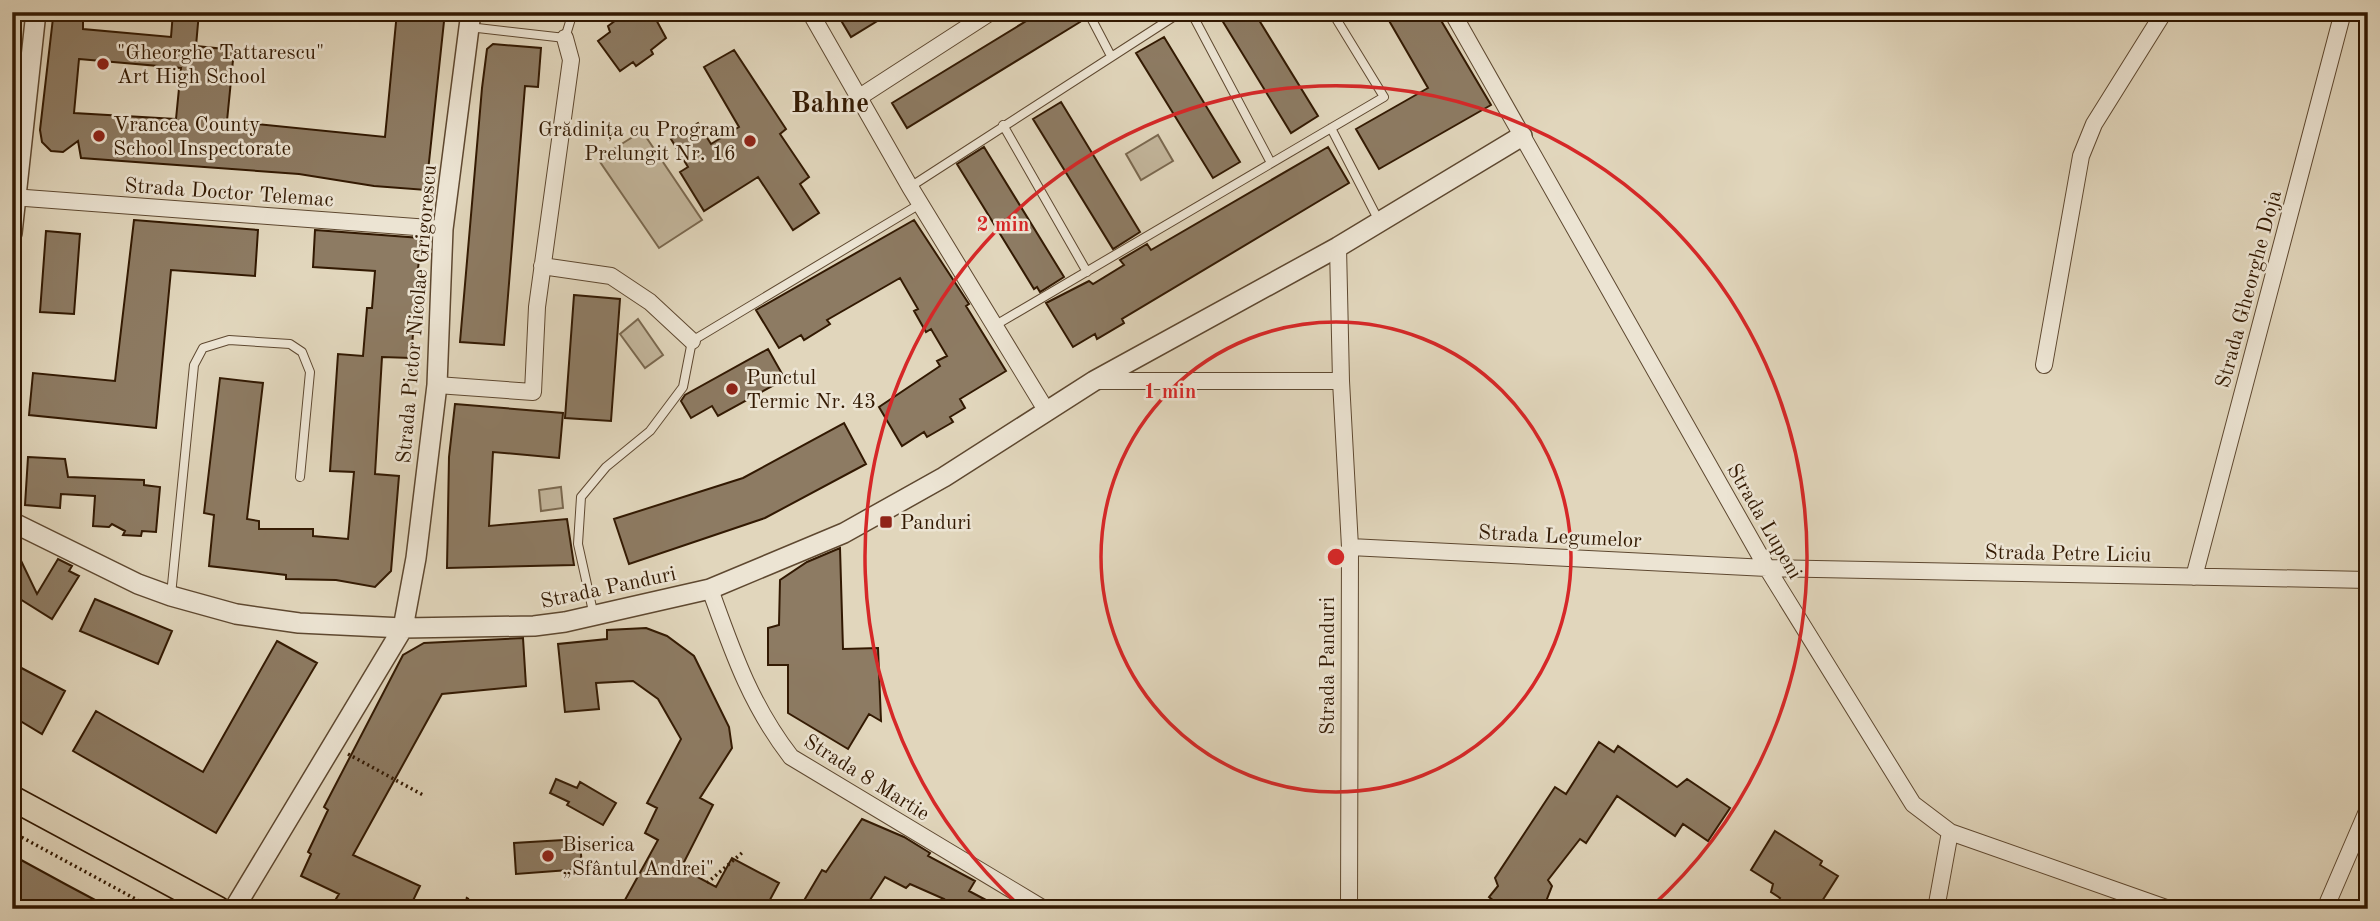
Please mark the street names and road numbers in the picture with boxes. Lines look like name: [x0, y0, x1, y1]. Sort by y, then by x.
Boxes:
street label: Strada Pictor Nicolae Grigorescu: [394, 164, 441, 464]
street label: Strada Doctor Telemac: [124, 176, 334, 211]
street label: Strada Gheorghe Doja: [2213, 188, 2286, 391]
street label: Strada Lupeni: [1722, 460, 1805, 583]
street label: Strada Legumelor: [1478, 523, 1643, 552]
street label: Strada Petre Liciu: [1984, 543, 2151, 566]
street label: Strada Panduri: [539, 564, 678, 613]
street label: Strada Panduri: [1318, 597, 1339, 735]
street label: Strada 8 Martie: [800, 731, 933, 825]

